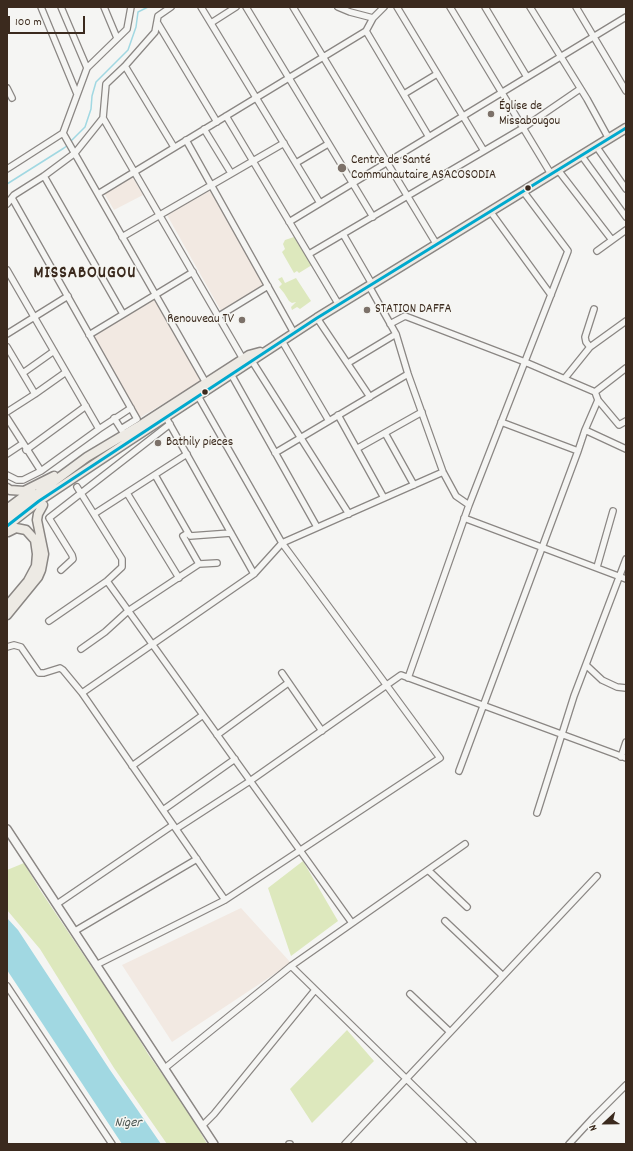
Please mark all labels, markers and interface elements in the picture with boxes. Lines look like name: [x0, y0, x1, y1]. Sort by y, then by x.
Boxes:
scale bar: [10, 8, 87, 34]
text: 100 m: [15, 14, 42, 31]
place label: Église de Missabougou: [499, 99, 560, 130]
marker: Église de Missabougou: [486, 109, 496, 119]
place label: Centre de Santé Communautaire ASACOSODIA: [351, 153, 496, 184]
marker: Centre de Santé Communautaire ASACOSODIA: [336, 162, 348, 174]
unlabelled marker: [523, 183, 533, 193]
district label: MISSABOUGOU: [33, 265, 137, 285]
place label: STATION DAFFA: [375, 302, 452, 318]
marker: STATION DAFFA: [362, 305, 372, 315]
place label: Renouveau TV: [167, 312, 234, 328]
marker: Renouveau TV: [237, 315, 247, 325]
unlabelled marker: [200, 387, 210, 397]
place label: Bathily pieces: [166, 435, 233, 451]
marker: Bathily pieces: [153, 438, 163, 448]
north arrow: [585, 1103, 625, 1143]
water label: Niger: [115, 1116, 141, 1132]
text: N: [585, 1122, 602, 1133]

